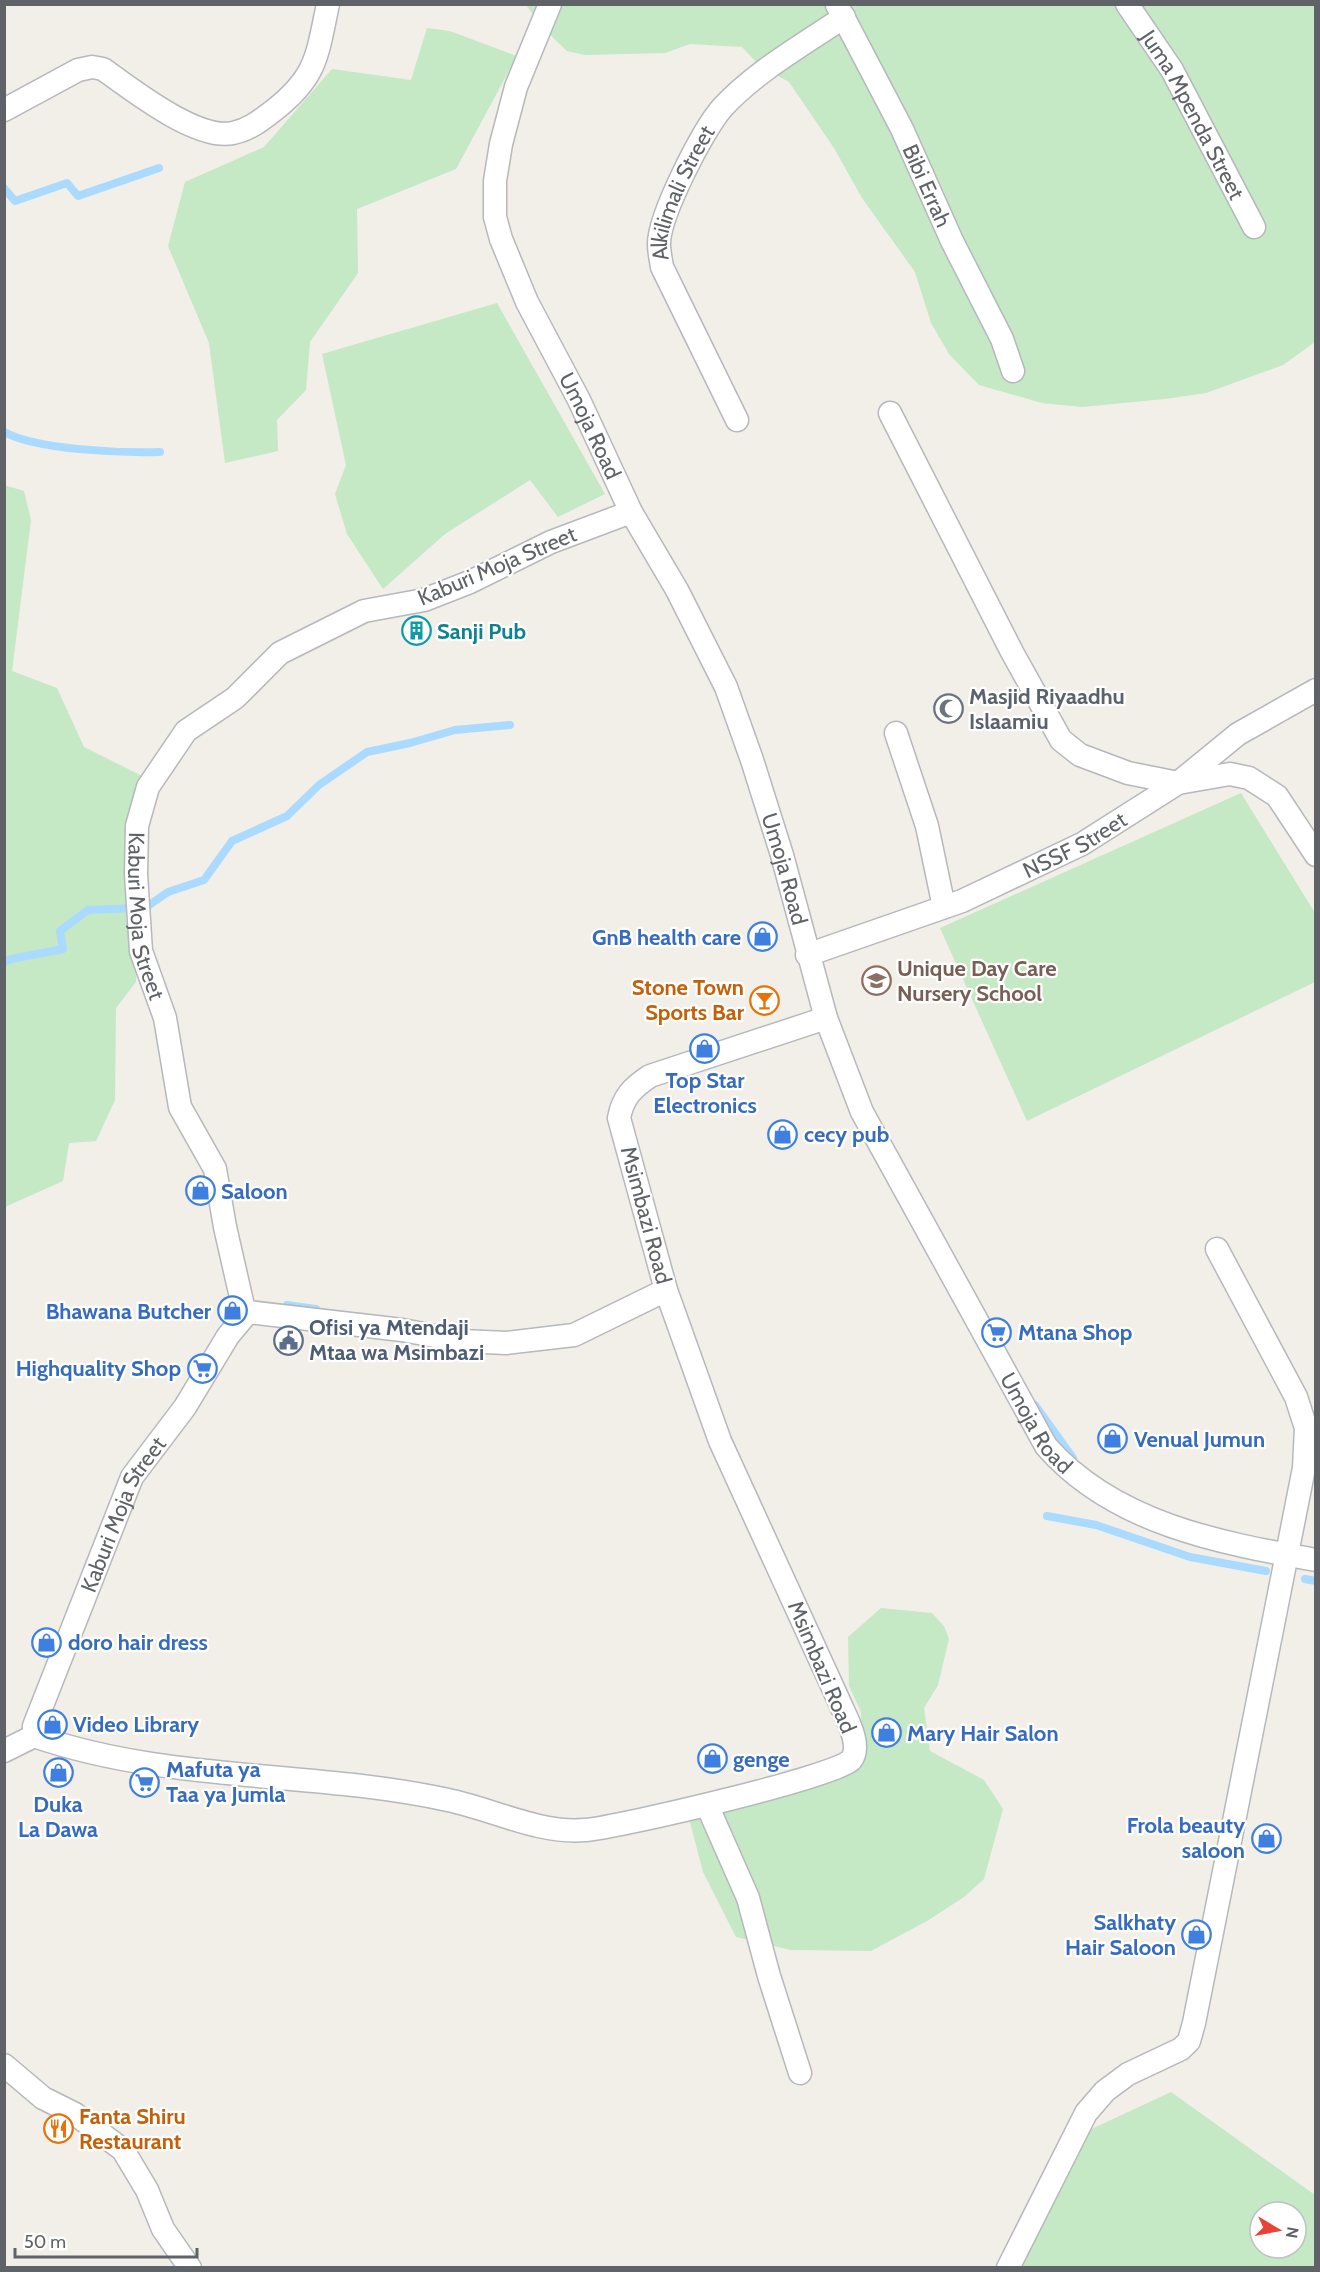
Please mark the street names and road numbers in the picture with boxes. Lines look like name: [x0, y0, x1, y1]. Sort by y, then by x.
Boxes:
street label: Juma Mpenda Street: [1135, 24, 1251, 204]
street label: Alkilimali Street: [645, 120, 720, 263]
street label: Bibi Errah: [897, 140, 957, 231]
street label: Umoja Road: [553, 368, 627, 483]
street label: Kaburi Moja Street: [414, 520, 581, 612]
street label: NSSF Street: [1018, 805, 1132, 884]
street label: Umoja Road: [756, 810, 814, 928]
street label: Kaburi Moja Street: [122, 832, 171, 1004]
street label: Msimbazi Road: [615, 1143, 677, 1287]
street label: Umoja Road: [995, 1368, 1078, 1479]
street label: Kaburi Moja Street: [75, 1431, 172, 1596]
street label: Msimbazi Road: [782, 1597, 862, 1737]

